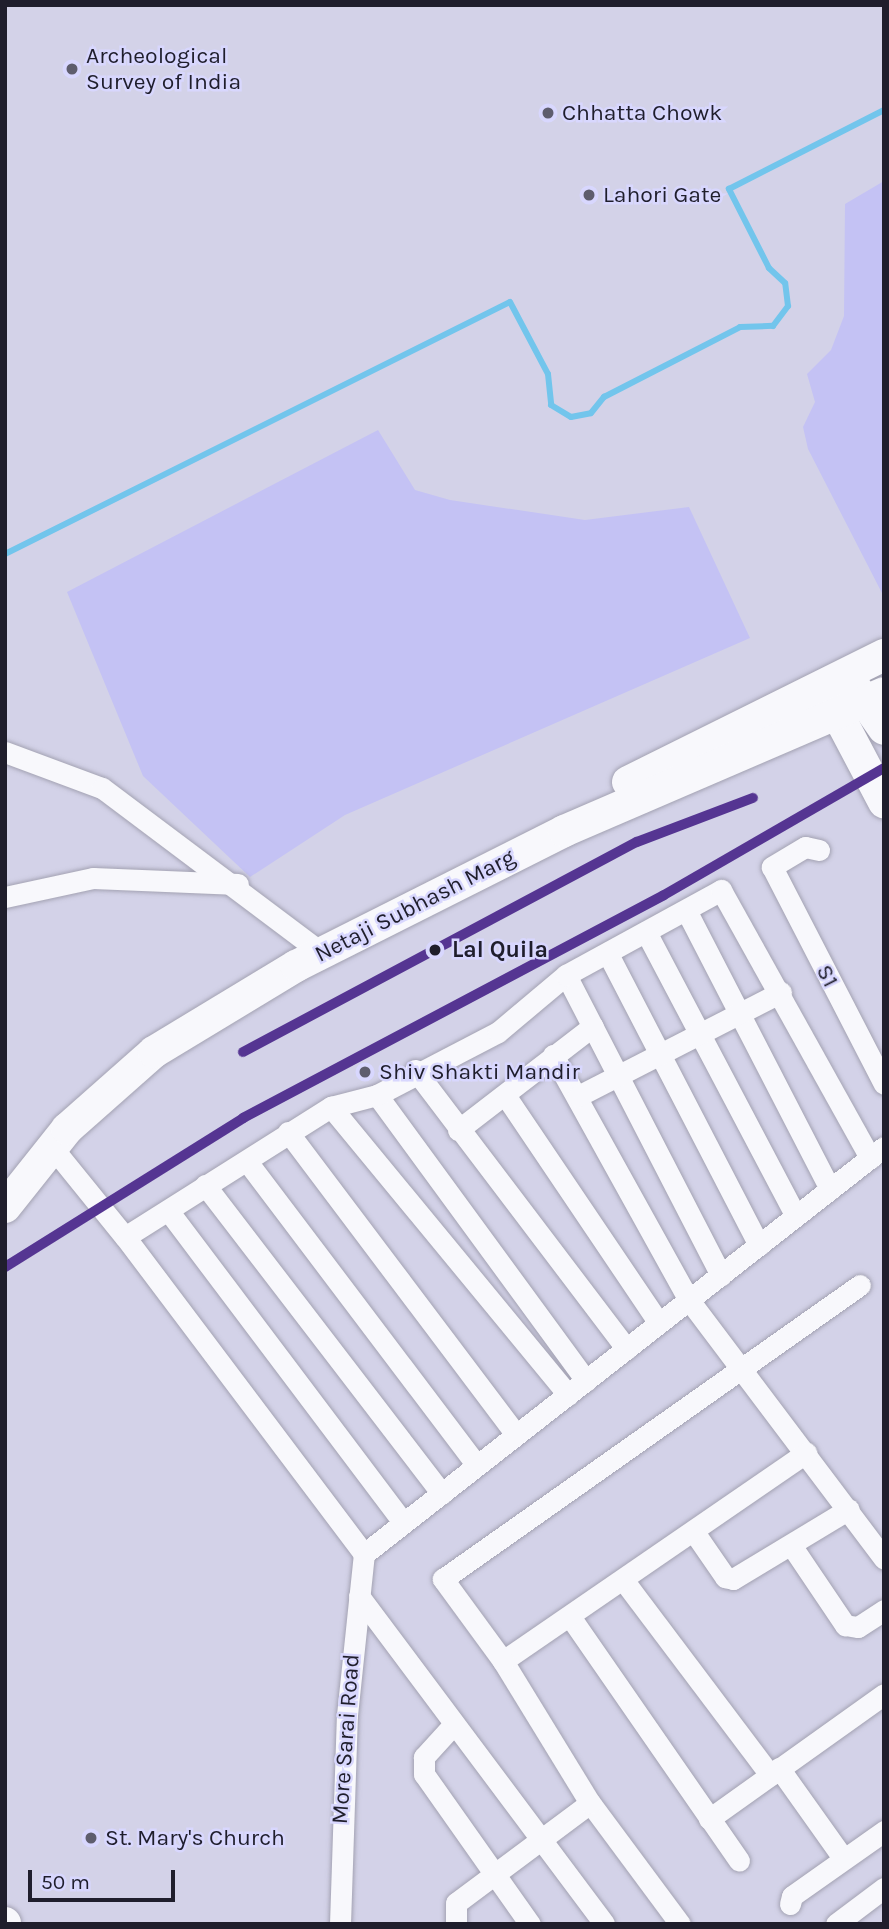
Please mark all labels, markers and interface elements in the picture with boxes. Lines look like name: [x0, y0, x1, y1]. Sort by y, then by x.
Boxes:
place label: Archeological Survey of India: [86, 42, 241, 96]
marker: Archeological Survey of India: [64, 61, 80, 77]
place label: Chhatta Chowk: [562, 99, 722, 127]
marker: Chhatta Chowk: [540, 105, 556, 121]
place label: Lahori Gate: [603, 181, 721, 209]
marker: Lahori Gate: [581, 187, 597, 203]
street label: Netaji Subhash Marg: [310, 844, 520, 968]
place label: Lal Quila: [452, 936, 548, 964]
marker: Lal Quila: [424, 939, 446, 961]
street label: S1: [810, 960, 844, 992]
place label: Shiv Shakti Mandir: [379, 1058, 580, 1086]
marker: Shiv Shakti Mandir: [357, 1064, 373, 1080]
street label: More Sarai Road: [326, 1653, 366, 1825]
place label: St. Mary's Church: [105, 1824, 285, 1852]
marker: St. Mary's Church: [83, 1830, 99, 1846]
scale bar: [32, 1856, 178, 1900]
text: 50 m: [41, 1870, 90, 1894]

